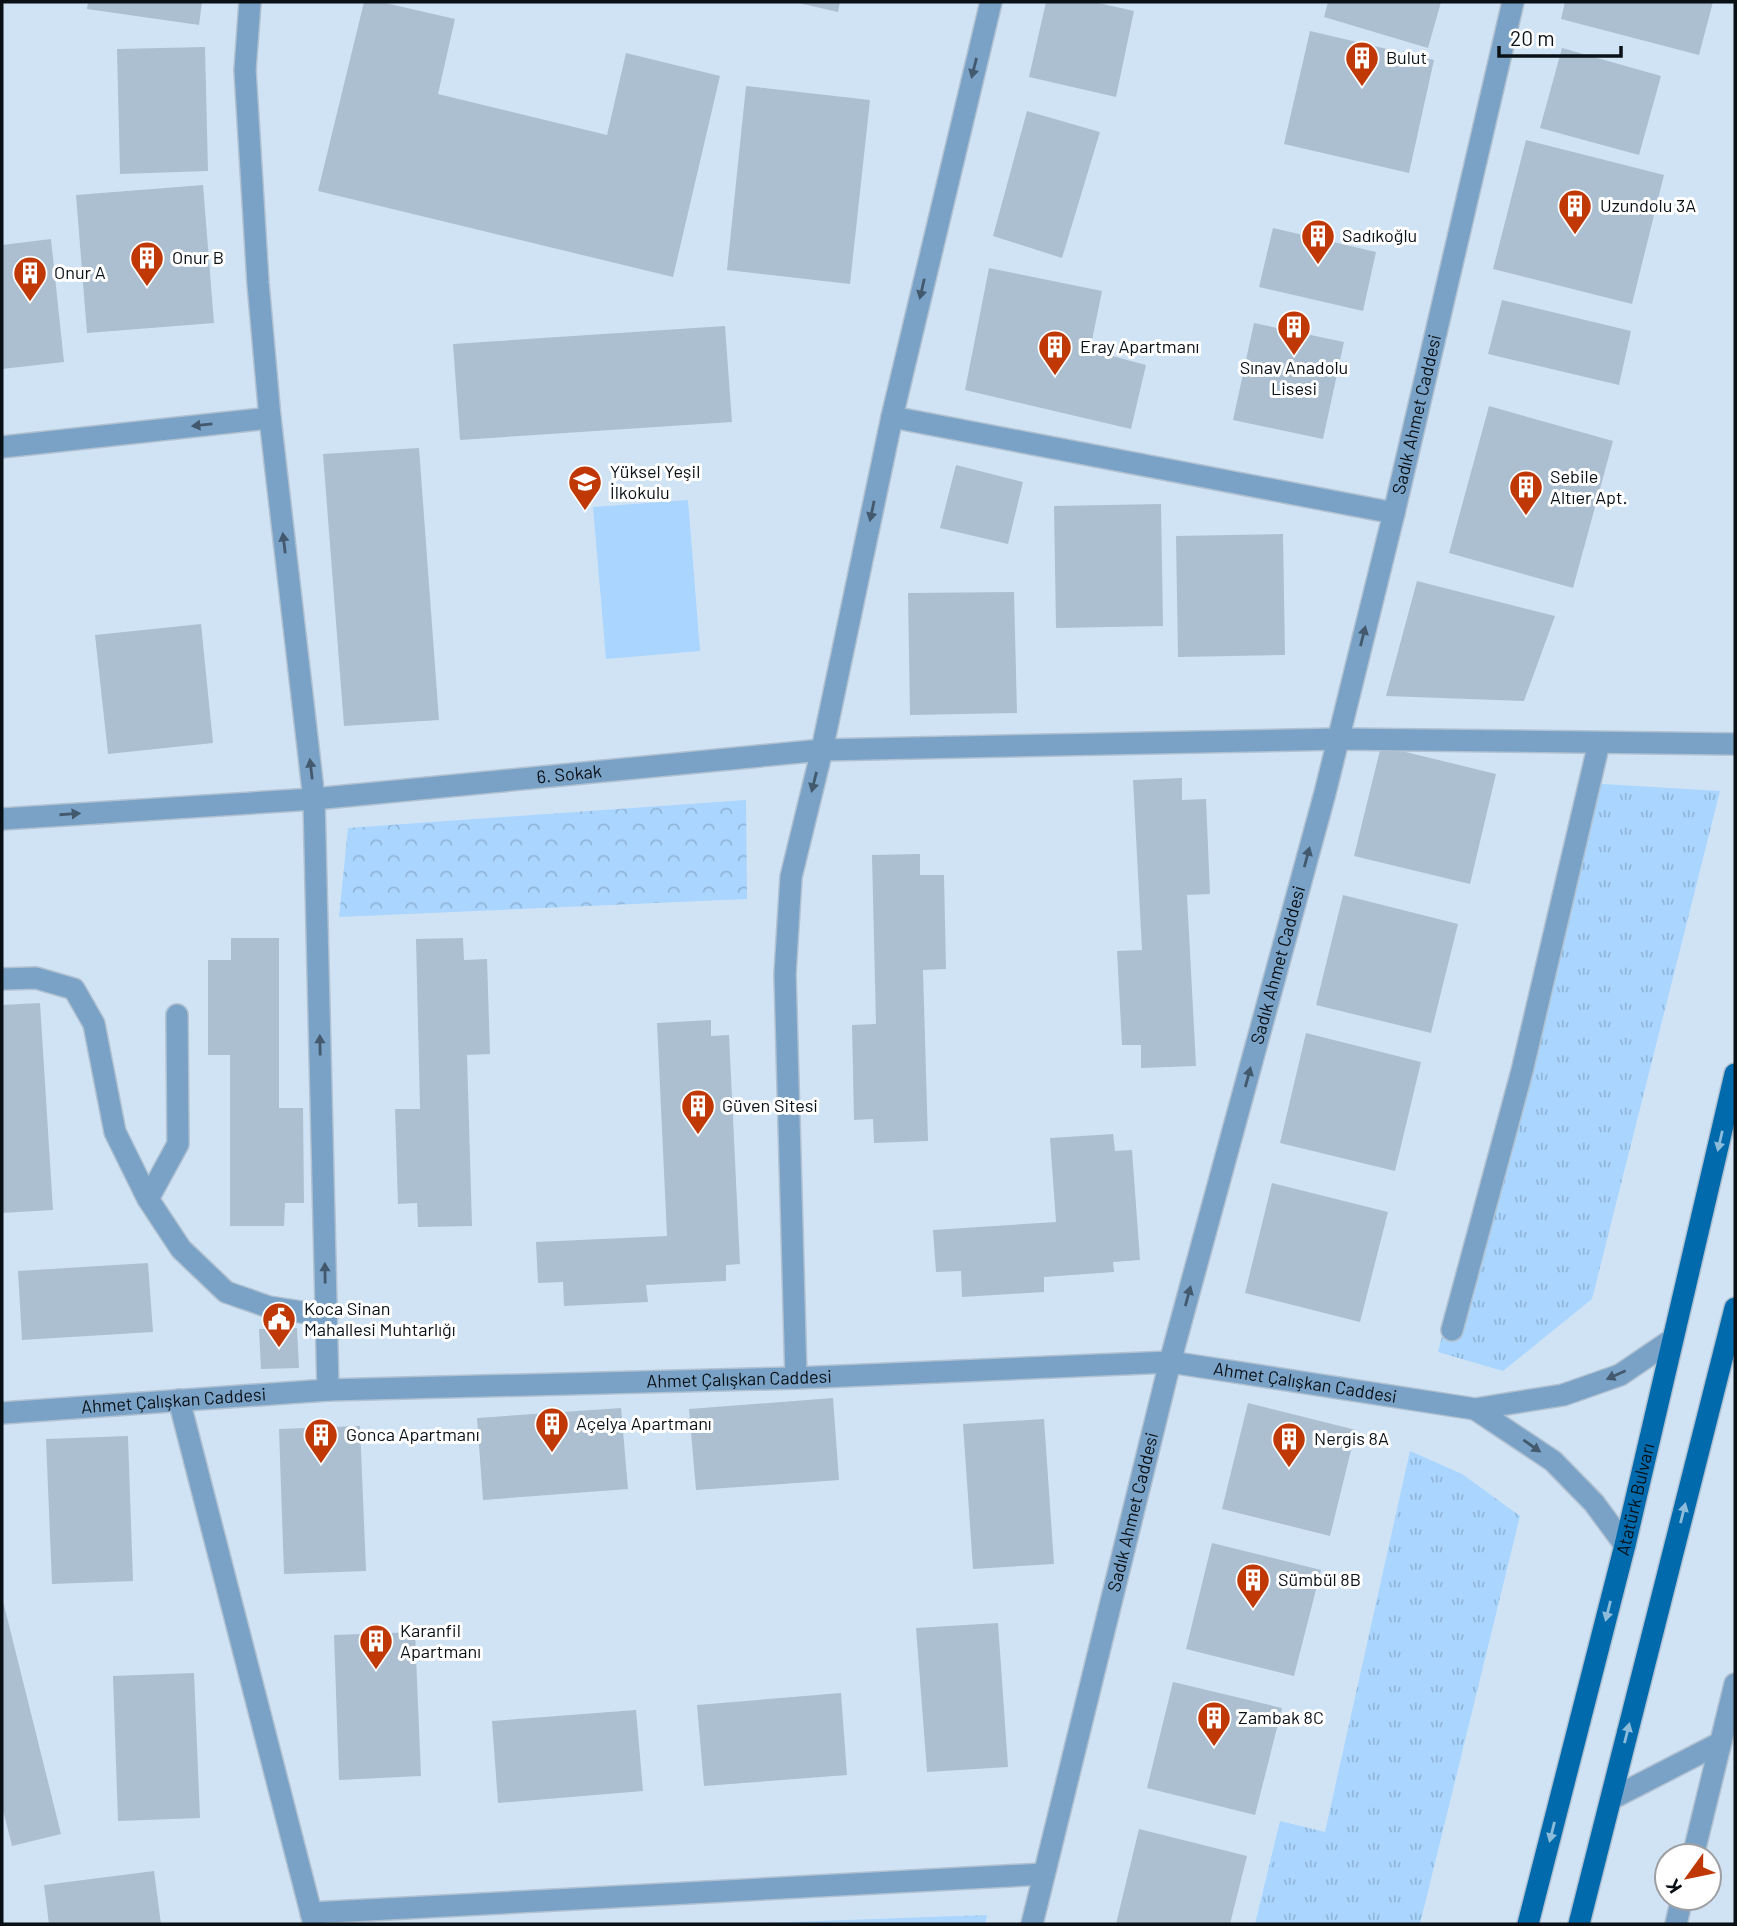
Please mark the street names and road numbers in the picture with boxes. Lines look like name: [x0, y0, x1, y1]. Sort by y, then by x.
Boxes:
street label: Sadık Ahmet Caddesi: [1387, 332, 1445, 496]
street label: 6. Sokak: [536, 759, 603, 787]
street label: Sadık Ahmet Caddesi: [1245, 883, 1309, 1047]
street label: Ahmet Çalışkan Caddesi: [1212, 1357, 1399, 1407]
street label: Ahmet Çalışkan Caddesi: [646, 1364, 832, 1392]
street label: Ahmet Çalışkan Caddesi: [80, 1382, 267, 1417]
street label: Sadık Ahmet Caddesi: [1102, 1430, 1162, 1594]
street label: Atatürk Bulvarı: [1611, 1441, 1658, 1558]

